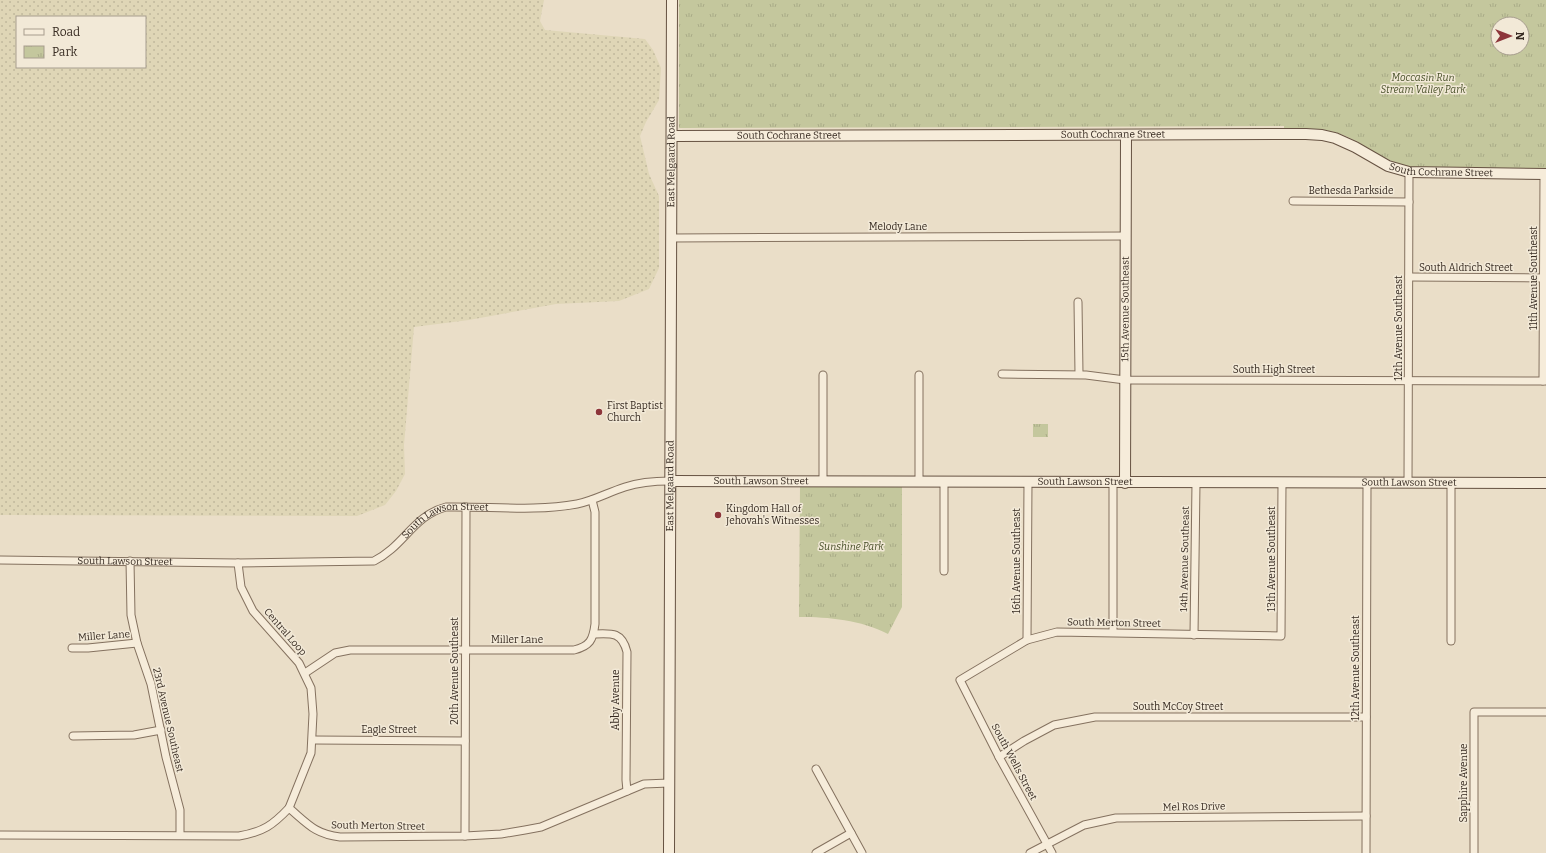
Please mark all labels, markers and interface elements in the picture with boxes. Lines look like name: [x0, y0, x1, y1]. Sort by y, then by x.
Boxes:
legend: [16, 16, 146, 68]
north arrow: [1490, 16, 1530, 56]
text: Road: [52, 25, 80, 39]
text: N: [1513, 32, 1526, 41]
text: Park: [52, 45, 78, 59]
park label: Moccasin Run Stream Valley Park: [1380, 72, 1466, 96]
street label: East Melgaard Road: [665, 116, 678, 208]
street label: South Cochrane Street: [1061, 128, 1166, 141]
street label: South Cochrane Street: [737, 129, 842, 142]
street label: South Cochrane Street: [1388, 161, 1493, 179]
street label: Bethesda Parkside: [1308, 185, 1394, 197]
street label: Melody Lane: [869, 221, 927, 233]
street label: 11th Avenue Southeast: [1528, 226, 1540, 330]
street label: 15th Avenue Southeast: [1119, 256, 1132, 362]
street label: South Aldrich Street: [1419, 262, 1513, 274]
street label: 12th Avenue Southeast: [1393, 275, 1405, 381]
street label: South High Street: [1233, 364, 1316, 376]
place label: First Baptist Church: [607, 400, 663, 424]
marker: First Baptist Church: [594, 407, 604, 417]
street label: East Melgaard Road: [664, 440, 676, 532]
street label: South Lawson Street: [713, 475, 809, 487]
street label: South Lawson Street: [1037, 476, 1133, 488]
street label: South Lawson Street: [1361, 477, 1457, 489]
street label: South Lawson Street: [399, 501, 489, 541]
place label: Kingdom Hall of Jehovah's Witnesses: [725, 503, 819, 527]
street label: 14th Avenue Southeast: [1178, 506, 1192, 612]
street label: 13th Avenue Southeast: [1266, 506, 1278, 612]
street label: 16th Avenue Southeast: [1011, 508, 1023, 614]
marker: Kingdom Hall of Jehovah's Witnesses: [713, 510, 723, 520]
park label: Sunshine Park: [818, 541, 884, 553]
street label: South Lawson Street: [77, 555, 173, 568]
street label: Central Loop: [261, 606, 309, 658]
street label: 12th Avenue Southeast: [1350, 615, 1362, 721]
street label: South Merton Street: [1067, 616, 1161, 630]
street label: 20th Avenue Southeast: [449, 617, 461, 725]
street label: Miller Lane: [78, 628, 130, 644]
street label: Miller Lane: [491, 634, 543, 646]
street label: 23rd Avenue Southeast: [150, 666, 186, 774]
street label: Abby Avenue: [610, 670, 622, 730]
street label: South McCoy Street: [1133, 701, 1224, 713]
street label: South Wells Street: [989, 722, 1039, 803]
street label: Eagle Street: [361, 724, 417, 736]
street label: Sapphire Avenue: [1458, 743, 1470, 823]
street label: Mel Ros Drive: [1163, 800, 1225, 814]
street label: South Merton Street: [331, 819, 425, 833]

